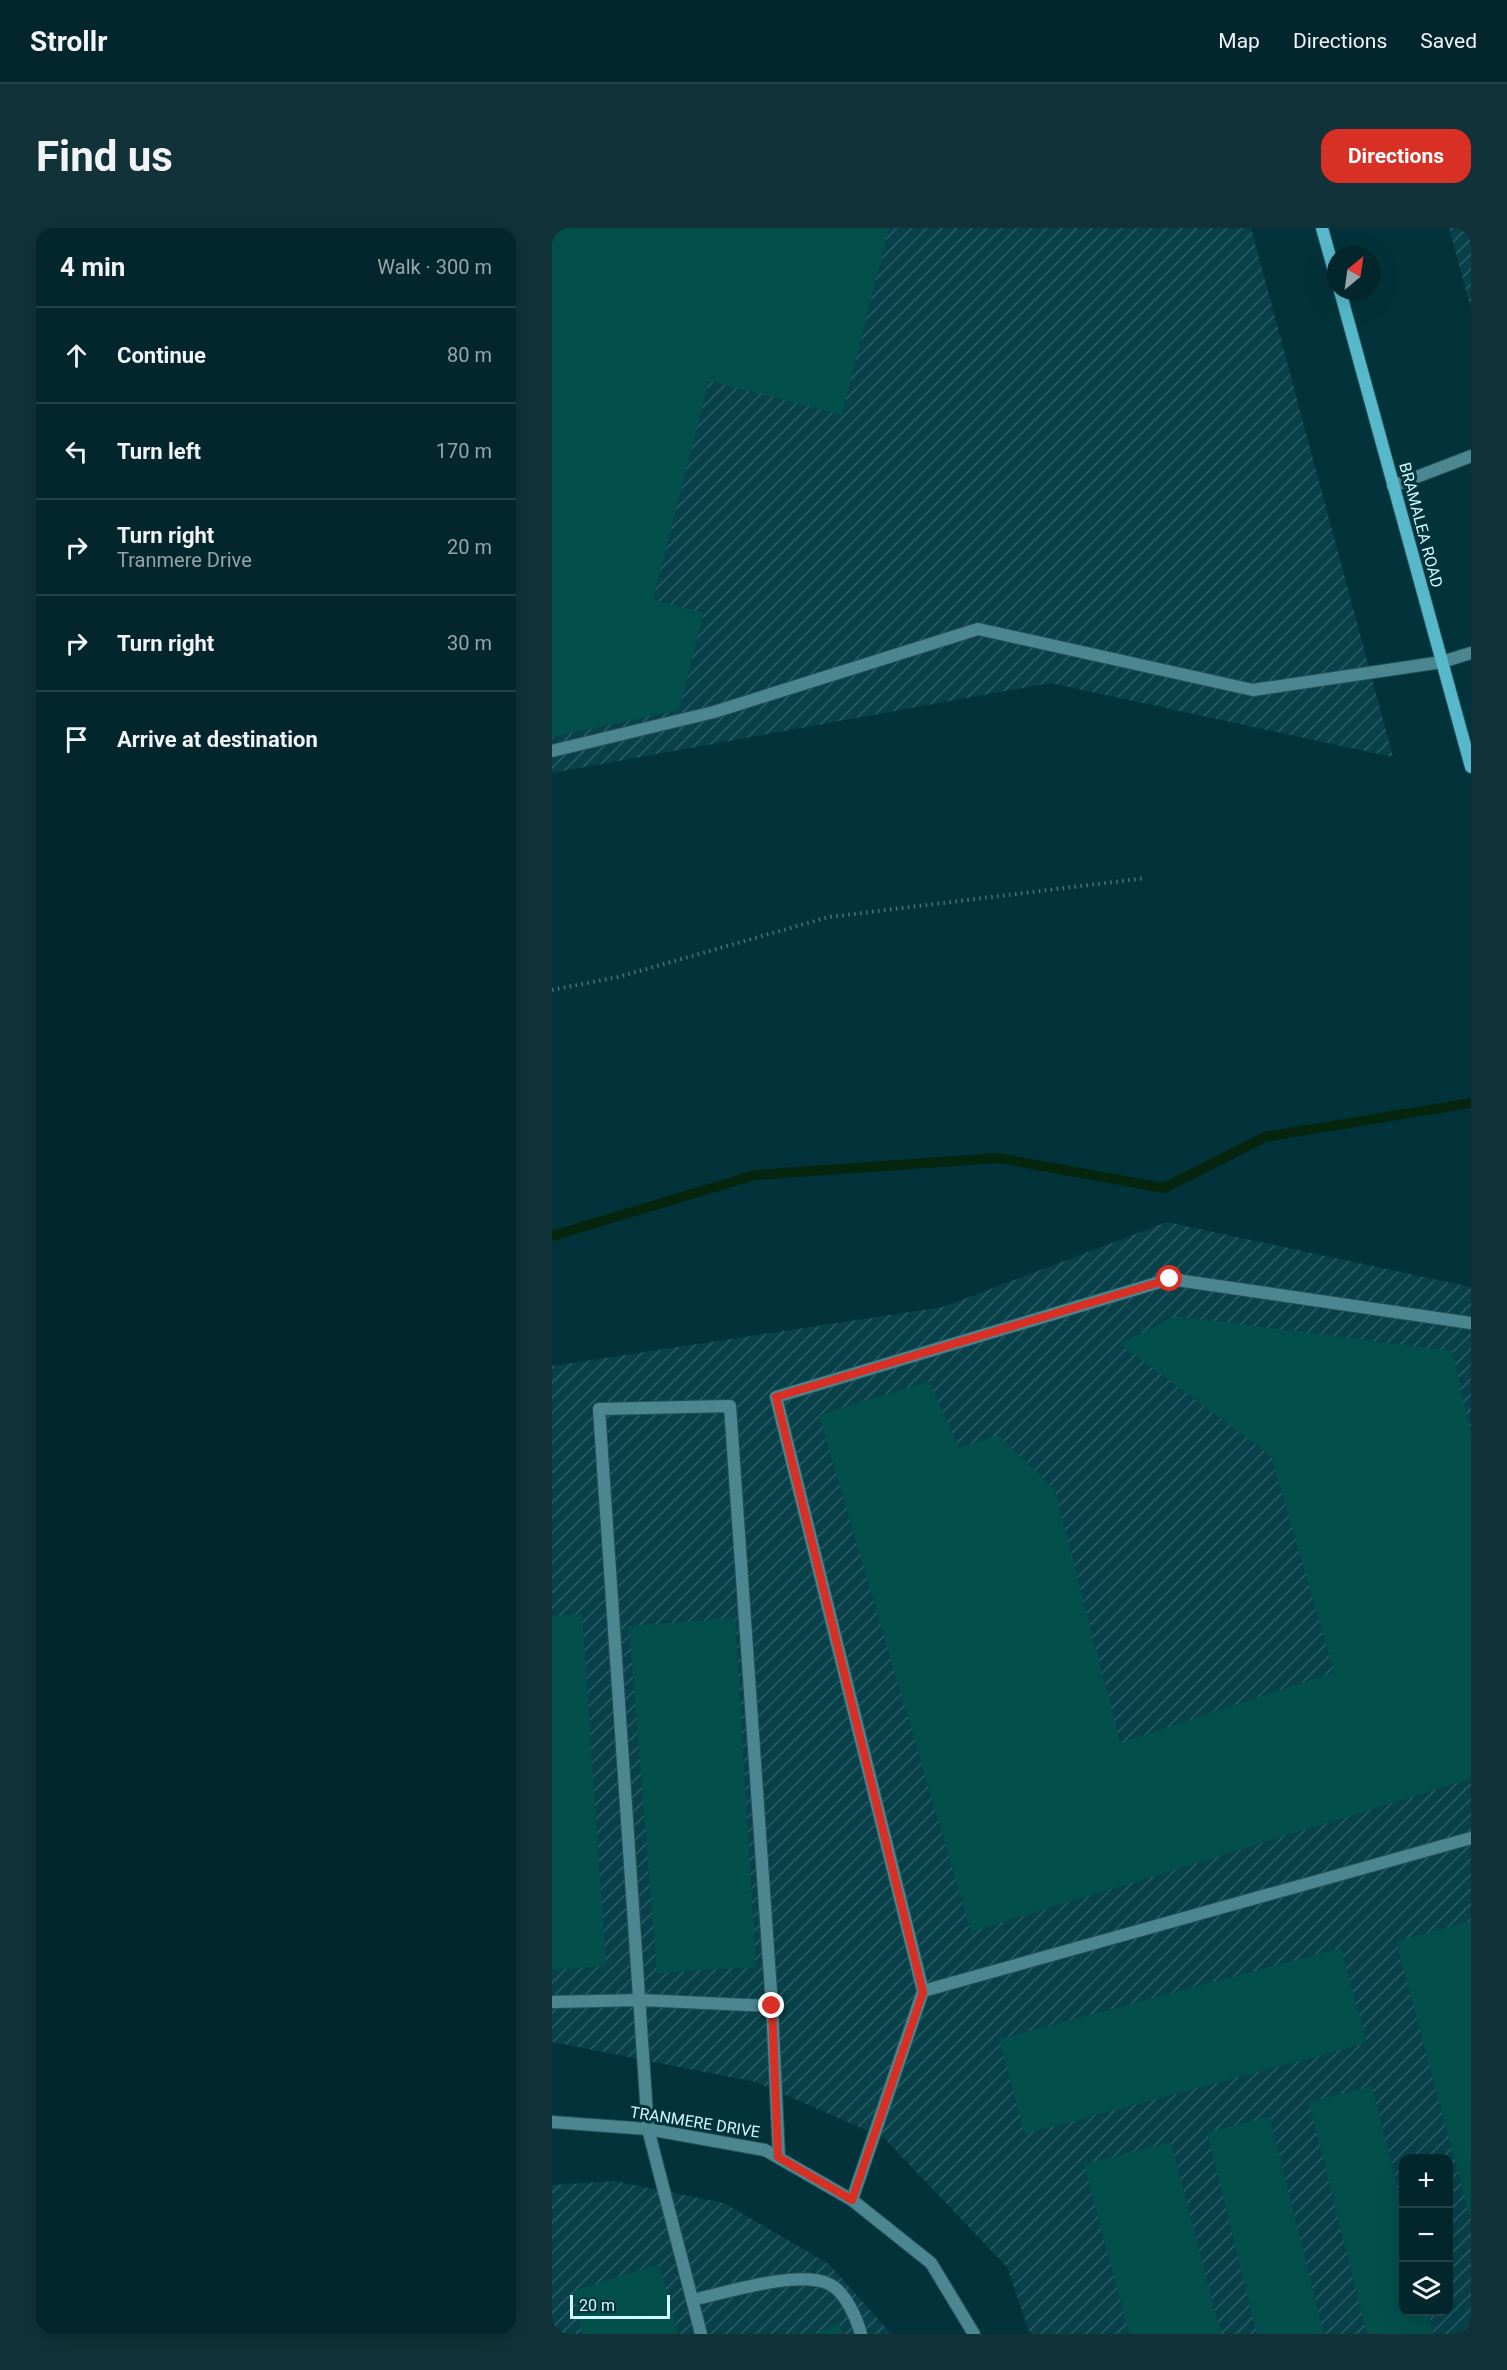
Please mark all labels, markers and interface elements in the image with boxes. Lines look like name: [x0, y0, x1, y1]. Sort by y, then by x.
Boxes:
text: Strollr: [30, 25, 107, 58]
text: Map: [1218, 29, 1260, 53]
text: Directions: [1293, 29, 1387, 53]
text: Saved: [1420, 29, 1477, 53]
button: Directions: [1321, 129, 1471, 183]
text: Find us: [36, 132, 173, 181]
north arrow: [1327, 246, 1381, 300]
text: 4 min: [60, 252, 125, 282]
text: Walk · 300 m: [377, 255, 492, 279]
icon: ahead: [60, 339, 93, 372]
text: Continue: [117, 343, 206, 368]
text: 80 m: [447, 343, 492, 367]
icon: left: [60, 435, 93, 468]
text: Turn left: [117, 439, 201, 464]
text: 170 m: [436, 439, 492, 463]
street label: BRAMALEA ROAD: [1395, 460, 1447, 590]
text: Turn right: [117, 523, 214, 548]
icon: right: [60, 531, 93, 564]
text: 20 m: [447, 535, 492, 559]
text: Tranmere Drive: [117, 548, 252, 572]
icon: right: [60, 627, 93, 660]
text: Turn right: [117, 631, 214, 656]
text: 30 m: [447, 631, 492, 655]
icon: arrive: [60, 723, 93, 756]
text: Arrive at destination: [117, 727, 318, 752]
route start: [1156, 1265, 1182, 1291]
route end: [758, 1992, 784, 2018]
street label: TRANMERE DRIVE: [629, 2102, 761, 2142]
map controls: [1399, 2154, 1453, 2316]
button: +: [1399, 2154, 1453, 2208]
button: −: [1399, 2208, 1453, 2262]
button: layers: [1399, 2262, 1453, 2316]
scale bar: [570, 2292, 670, 2320]
text: 20 m: [579, 2296, 615, 2315]

